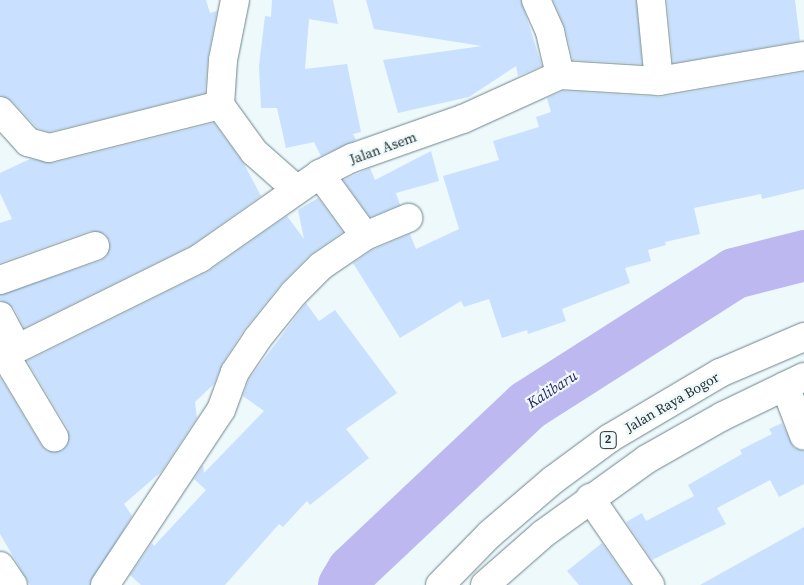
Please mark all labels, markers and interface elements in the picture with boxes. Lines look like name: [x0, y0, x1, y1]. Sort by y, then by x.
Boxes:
street label: Jalan Asem: [347, 128, 419, 168]
water label: Kalibaru: [524, 366, 580, 412]
street label: Jalan Raya Bogor: [622, 368, 722, 436]
road number: 2: [599, 430, 617, 450]

